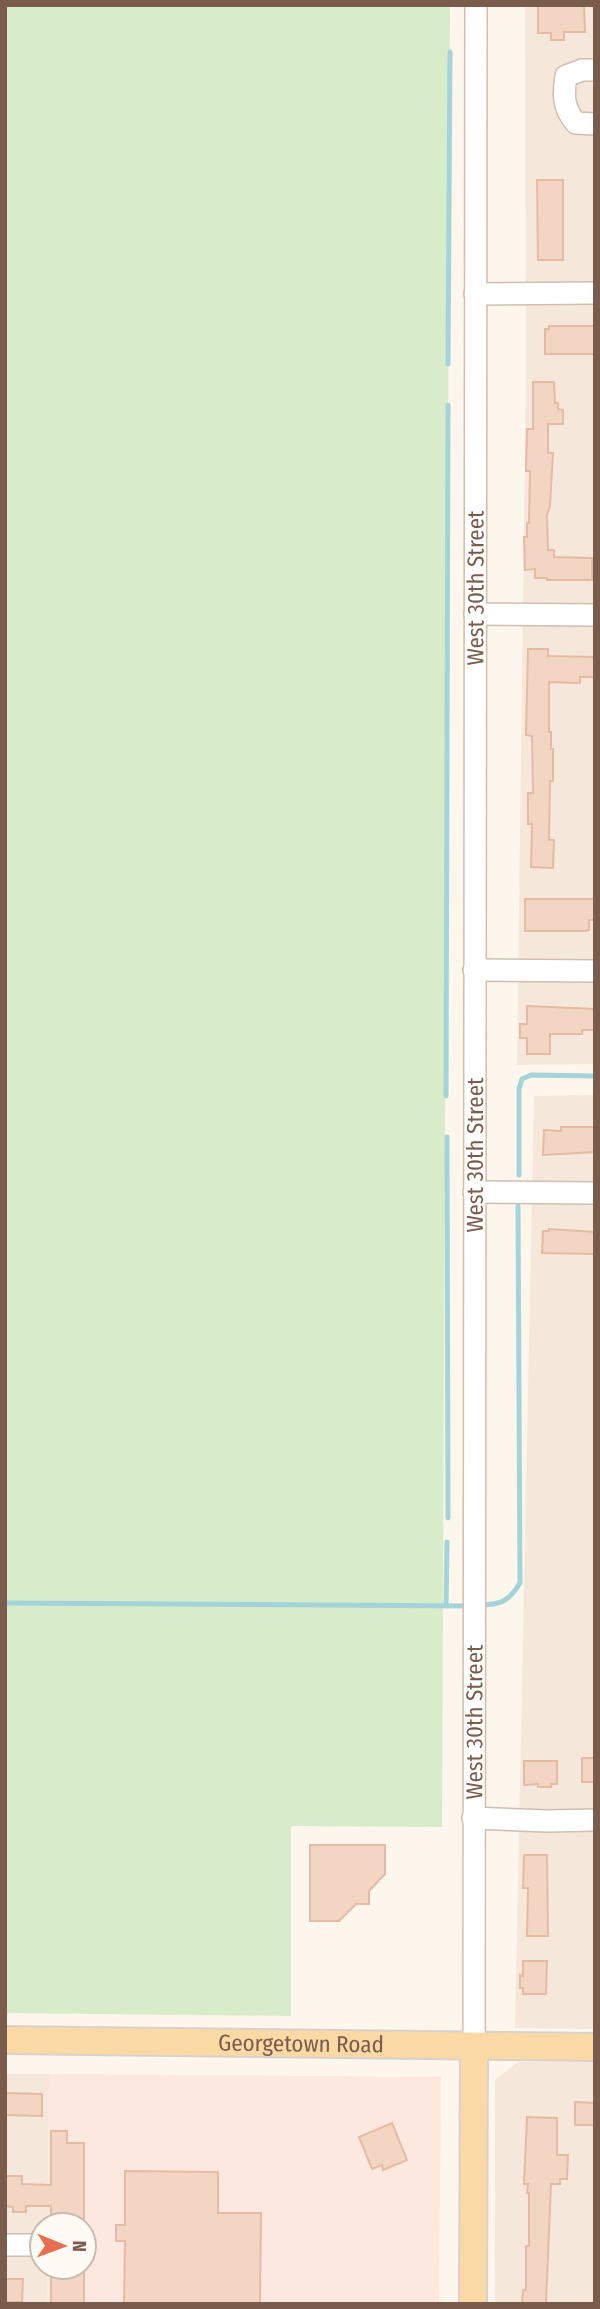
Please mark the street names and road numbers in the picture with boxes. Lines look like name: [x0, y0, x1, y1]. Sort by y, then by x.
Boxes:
street label: West 30th Street: [461, 510, 490, 666]
street label: West 30th Street: [461, 1077, 489, 1233]
street label: West 30th Street: [460, 1644, 488, 1800]
street label: Georgetown Road: [218, 2029, 384, 2058]

